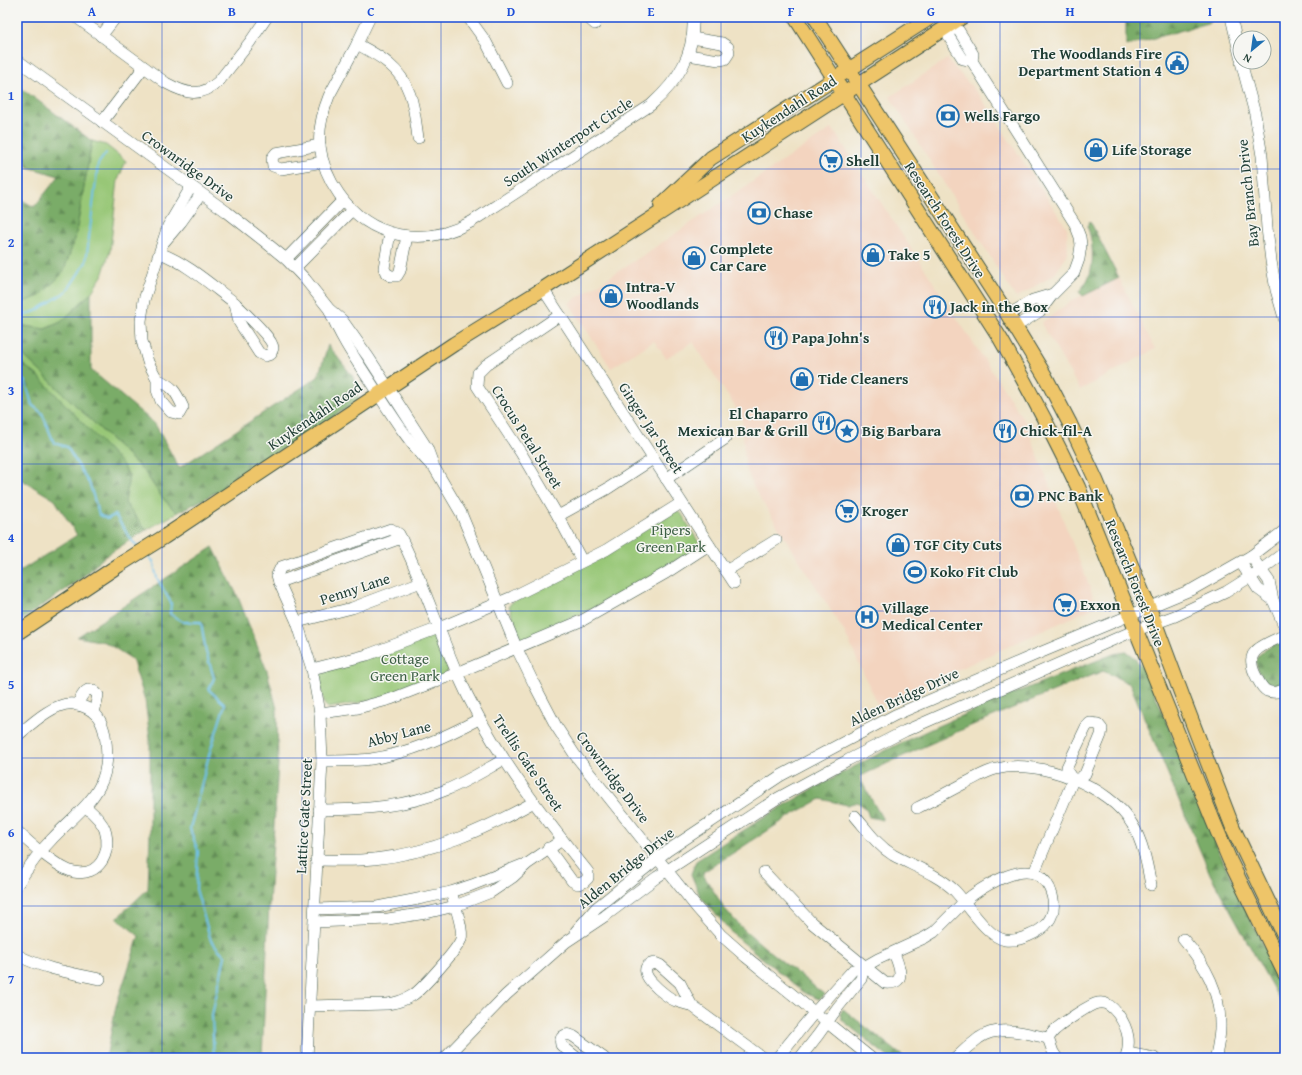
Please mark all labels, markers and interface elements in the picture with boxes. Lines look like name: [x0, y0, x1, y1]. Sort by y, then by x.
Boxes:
text: A: [88, 2, 97, 21]
text: B: [228, 2, 236, 21]
text: C: [367, 2, 375, 21]
text: D: [507, 2, 515, 21]
text: E: [648, 2, 655, 21]
text: F: [788, 2, 795, 21]
text: G: [927, 2, 935, 21]
text: H: [1065, 2, 1075, 21]
text: I: [1208, 2, 1212, 21]
north arrow: [1232, 30, 1272, 70]
place label: The Woodlands Fire Department Station 4: [1019, 43, 1162, 81]
public building icon: The Woodlands Fire Department Station 4: [1164, 50, 1190, 76]
text: N: [1239, 50, 1254, 68]
street label: Kuykendahl Road: [737, 70, 840, 147]
text: 1: [8, 86, 14, 105]
street label: South Winterport Circle: [499, 92, 637, 191]
bank icon: Wells Fargo: [935, 103, 961, 129]
place label: Wells Fargo: [964, 105, 1040, 126]
street label: Crownridge Drive: [137, 125, 239, 207]
shop icon: Life Storage: [1083, 137, 1109, 163]
street label: Bay Branch Drive: [1231, 138, 1264, 248]
place label: Life Storage: [1112, 139, 1192, 160]
supermarket icon: Shell: [818, 148, 844, 174]
place label: Shell: [846, 150, 880, 171]
street label: Research Forest Drive: [900, 157, 991, 282]
bank icon: Chase: [746, 200, 772, 226]
place label: Chase: [774, 202, 813, 223]
text: 2: [8, 233, 15, 252]
place label: Complete Car Care: [710, 238, 773, 276]
shop icon: Take 5: [860, 242, 886, 268]
place label: Take 5: [888, 244, 931, 265]
shop icon: Complete Car Care: [681, 245, 707, 271]
place label: Intra-V Woodlands: [626, 276, 699, 314]
shop icon: Intra-V Woodlands: [598, 283, 624, 309]
restaurant icon: Jack in the Box: [922, 294, 948, 320]
place label: Jack in the Box: [947, 296, 1048, 317]
restaurant icon: Papa John's: [763, 325, 789, 351]
place label: Papa John's: [792, 327, 869, 348]
shop icon: Tide Cleaners: [789, 366, 815, 392]
place label: Tide Cleaners: [818, 368, 909, 389]
street label: Kuykendahl Road: [263, 376, 366, 455]
street label: Ginger Jar Street: [614, 378, 689, 478]
text: 3: [8, 381, 14, 400]
street label: Crocus Petal Street: [487, 381, 568, 493]
place label: El Chaparro Mexican Bar & Grill: [678, 403, 808, 441]
restaurant icon: El Chaparro Mexican Bar & Grill: [811, 410, 837, 436]
place icon: Big Barbara: [834, 418, 860, 444]
restaurant icon: Chick-fil-A: [992, 418, 1018, 444]
place label: Big Barbara: [862, 420, 942, 441]
place label: Chick-fil-A: [1020, 420, 1093, 441]
bank icon: PNC Bank: [1009, 483, 1035, 509]
place label: PNC Bank: [1038, 485, 1103, 506]
supermarket icon: Kroger: [834, 498, 860, 524]
place label: Kroger: [862, 500, 908, 521]
street label: Research Forest Drive: [1100, 516, 1171, 650]
park label: Pipers Green Park: [636, 519, 706, 557]
text: 4: [8, 528, 15, 547]
shop icon: TGF City Cuts: [885, 532, 911, 558]
place label: TGF City Cuts: [914, 534, 1002, 555]
sports icon: Koko Fit Club: [902, 559, 928, 585]
place label: Koko Fit Club: [930, 561, 1018, 582]
street label: Penny Lane: [317, 567, 393, 610]
supermarket icon: Exxon: [1052, 592, 1078, 618]
place label: Exxon: [1080, 594, 1121, 615]
place label: Village Medical Center: [882, 597, 983, 635]
hospital icon: Village Medical Center: [854, 604, 880, 630]
park label: Cottage Green Park: [370, 648, 440, 686]
street label: Alden Bridge Drive: [846, 662, 962, 731]
text: 5: [8, 675, 15, 694]
street label: Trellis Gate Street: [488, 710, 569, 816]
street label: Abby Lane: [365, 715, 433, 752]
street label: Crownridge Drive: [572, 726, 655, 827]
street label: Lattice Gate Street: [290, 757, 317, 874]
street label: Alden Bridge Drive: [573, 822, 678, 913]
text: 6: [8, 823, 15, 842]
text: 7: [8, 970, 15, 989]

